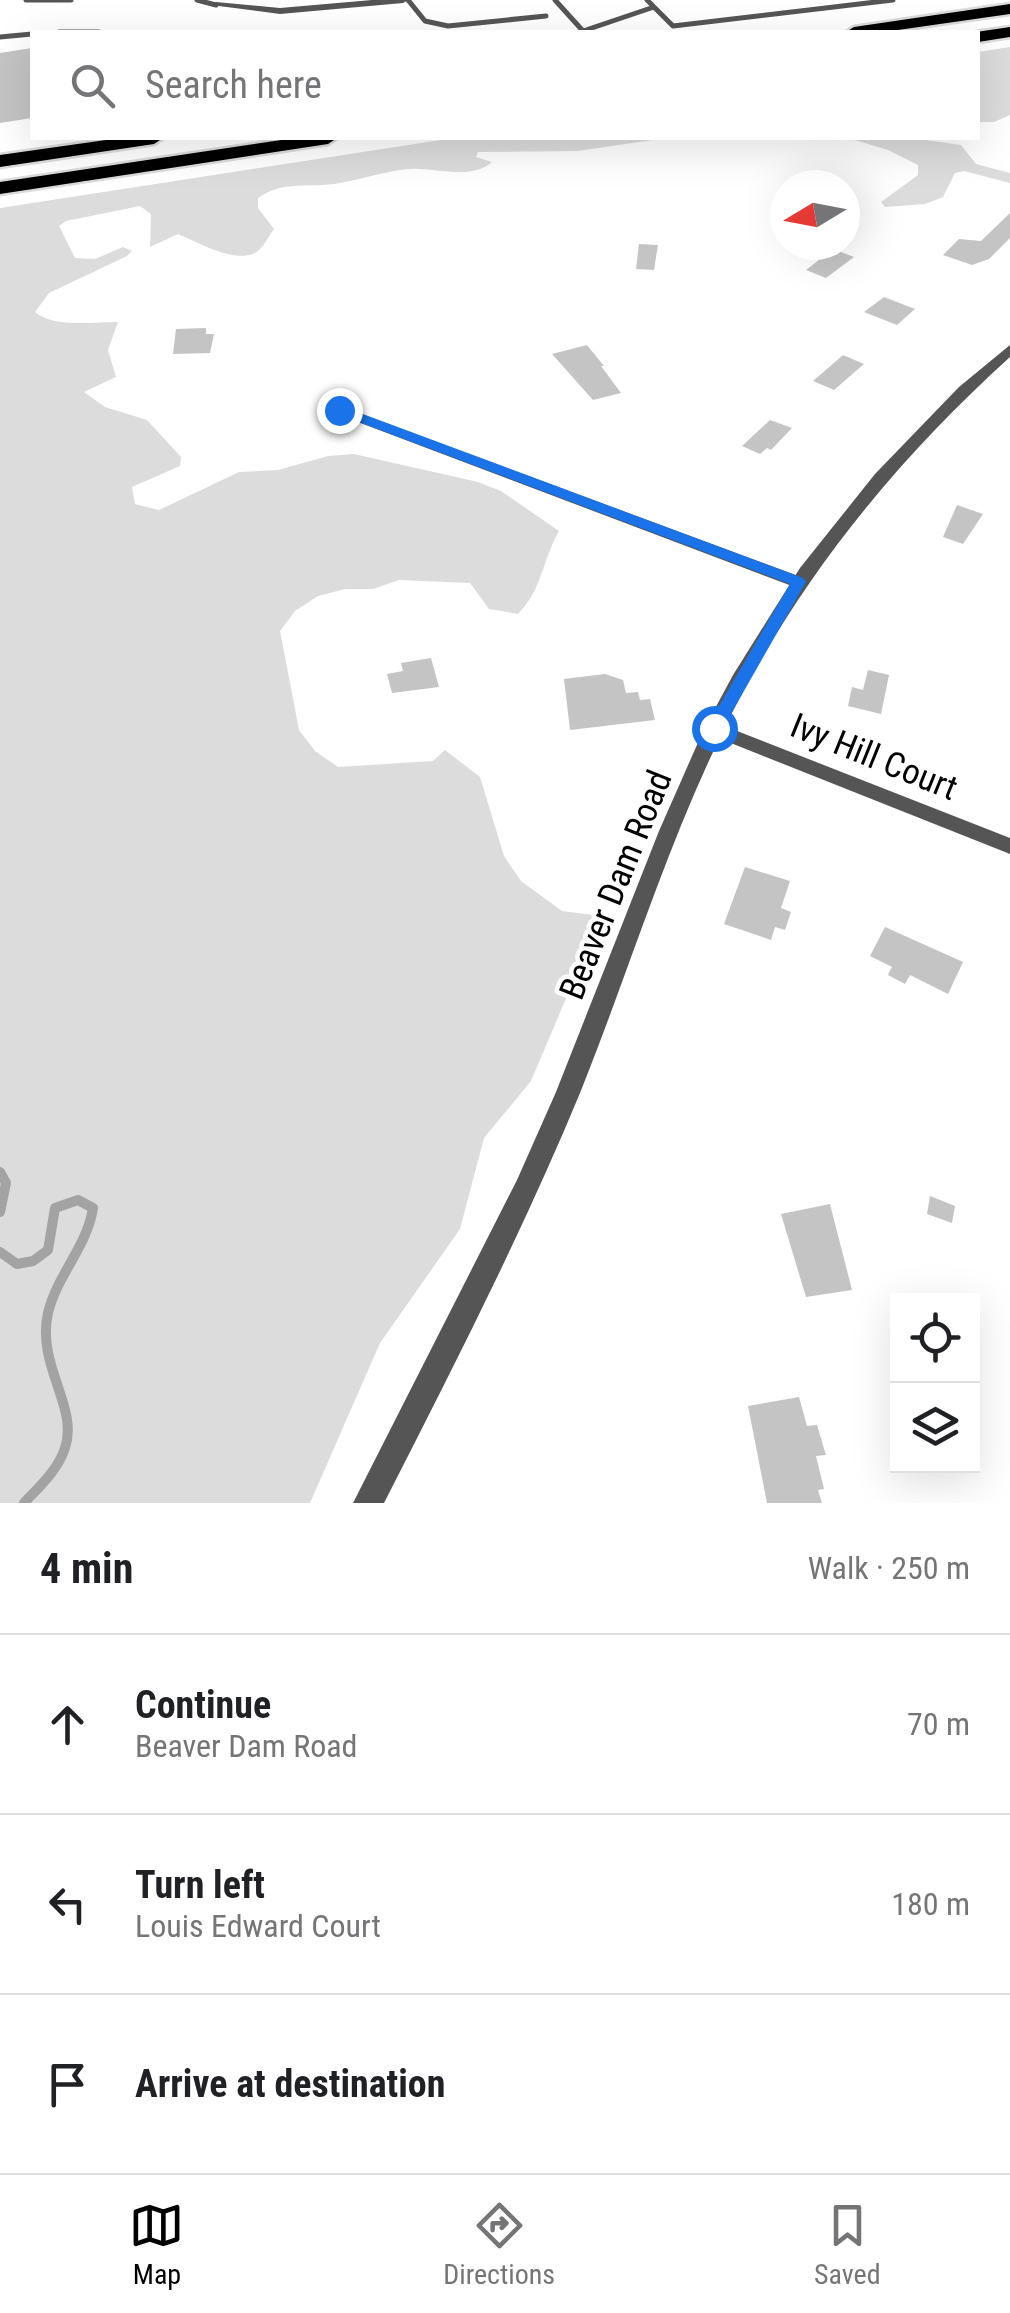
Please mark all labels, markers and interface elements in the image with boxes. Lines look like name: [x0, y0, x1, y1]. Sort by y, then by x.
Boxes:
search box: [30, 30, 980, 140]
icon: search: [65, 58, 120, 113]
text: Search here: [145, 63, 322, 107]
north arrow: [770, 170, 860, 260]
route end: [317, 388, 363, 434]
street label: Ivy Hill Court: [785, 705, 963, 809]
route start: [692, 706, 738, 752]
street label: Beaver Dam Road: [551, 765, 681, 1005]
map controls: [890, 1293, 980, 1473]
button: locate: [890, 1293, 980, 1383]
button: layers: [890, 1383, 980, 1473]
text: 4 min: [40, 1544, 133, 1593]
text: Walk · 250 m: [808, 1549, 970, 1587]
text: Continue: [135, 1683, 271, 1727]
icon: ahead: [40, 1697, 95, 1752]
text: 70 m: [907, 1705, 970, 1743]
text: Beaver Dam Road: [135, 1727, 357, 1765]
text: Turn left: [135, 1863, 265, 1907]
icon: left: [40, 1877, 95, 1932]
text: 180 m: [891, 1885, 970, 1923]
text: Louis Edward Court: [135, 1907, 381, 1945]
icon: arrive: [40, 2057, 95, 2112]
text: Arrive at destination: [135, 2062, 445, 2106]
tab: Map: [129, 2198, 184, 2291]
tab: Directions: [443, 2198, 555, 2291]
tab: Saved: [814, 2198, 881, 2291]

